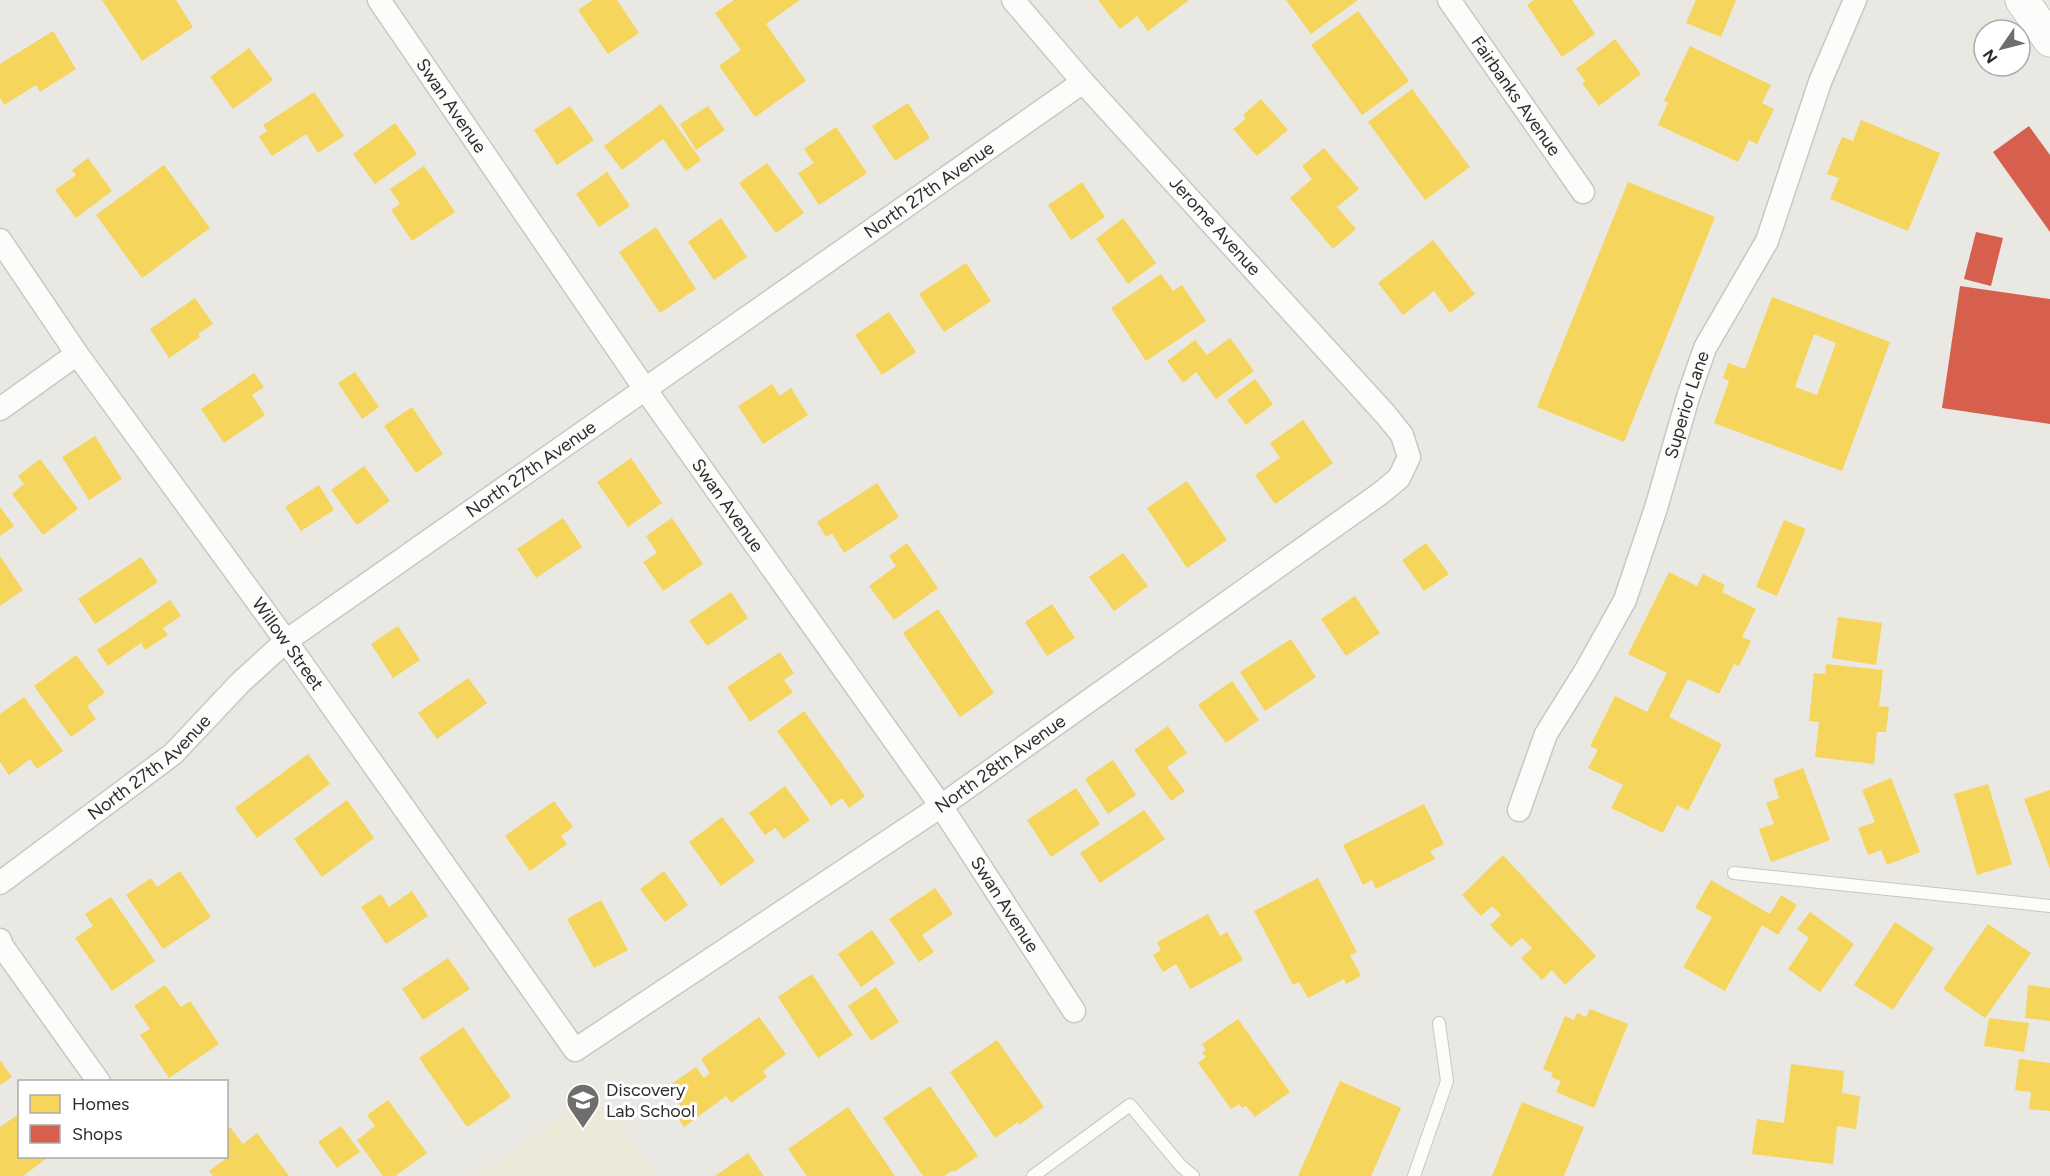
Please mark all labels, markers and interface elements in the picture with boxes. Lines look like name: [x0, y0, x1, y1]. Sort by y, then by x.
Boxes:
north arrow: [1972, 18, 2032, 78]
street label: Fairbanks Avenue: [1466, 32, 1566, 160]
text: N: [1979, 46, 2001, 67]
street label: Swan Avenue: [411, 54, 491, 157]
street label: North 27th Avenue: [860, 137, 998, 243]
street label: Jerome Avenue: [1165, 172, 1265, 280]
street label: Superior Lane: [1660, 348, 1714, 461]
street label: North 27th Avenue: [462, 416, 600, 522]
street label: Swan Avenue: [687, 454, 768, 557]
street label: Willow Street: [247, 593, 328, 695]
street label: North 27th Avenue: [83, 710, 215, 825]
street label: North 28th Avenue: [931, 710, 1070, 818]
street label: Swan Avenue: [966, 853, 1044, 957]
place label: Discovery Lab School: [606, 1079, 695, 1122]
legend: [18, 1080, 228, 1158]
school or university icon: Discovery Lab School: [565, 1082, 601, 1129]
text: Homes: [72, 1093, 130, 1115]
text: Shops: [72, 1123, 123, 1145]

